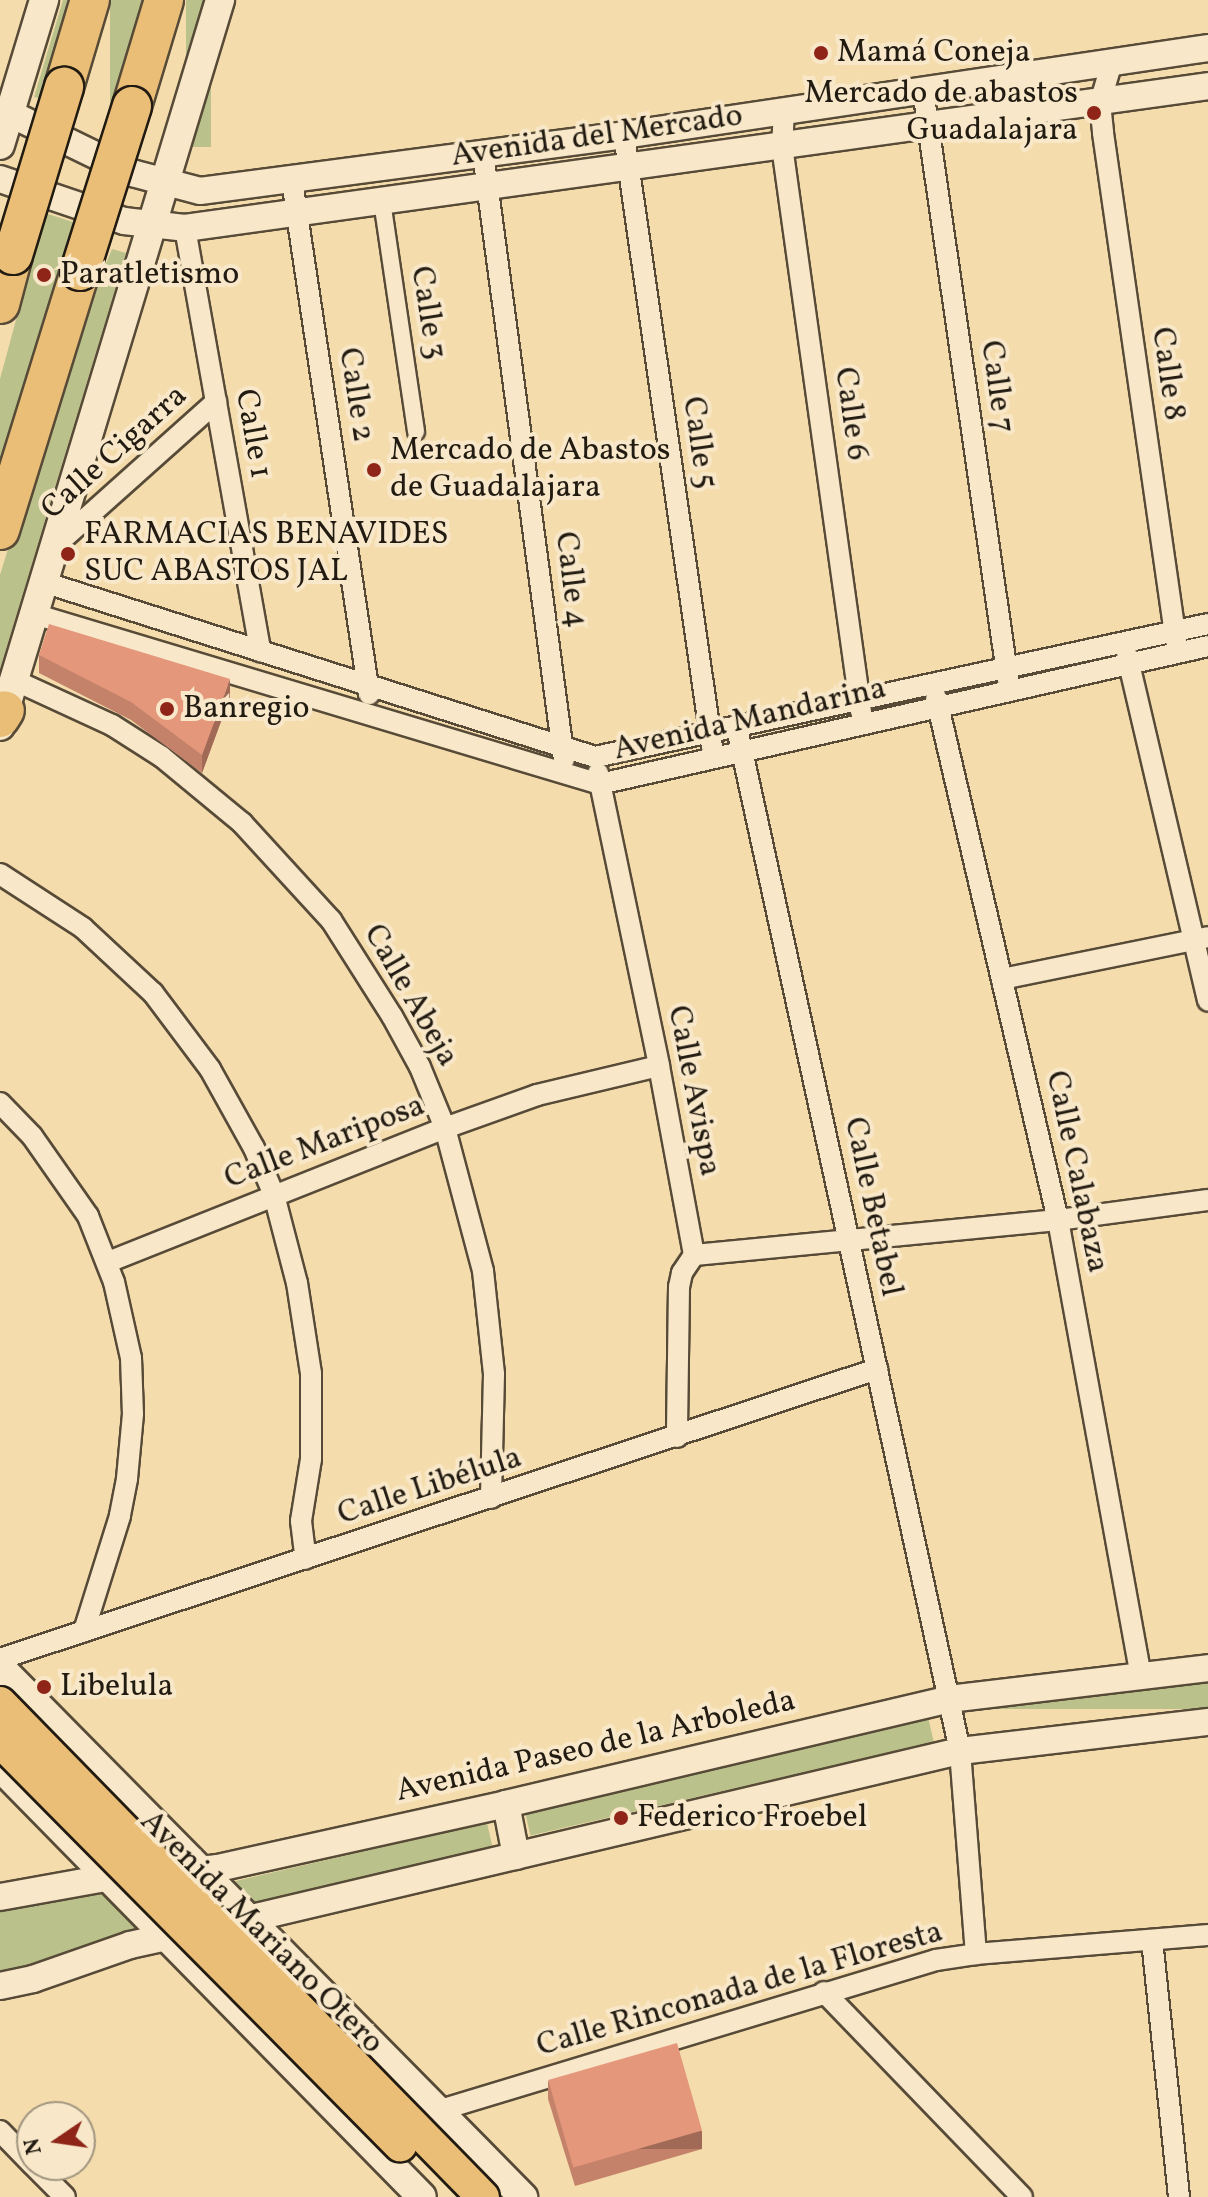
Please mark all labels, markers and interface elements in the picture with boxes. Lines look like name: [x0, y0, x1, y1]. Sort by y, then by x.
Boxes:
place label: Mamá Coneja: [837, 34, 1031, 72]
marker: Mamá Coneja: [812, 44, 830, 62]
place label: Mercado de abastos Guadalajara: [804, 76, 1078, 151]
street label: Avenida del Mercado: [449, 98, 745, 176]
marker: Mercado de abastos Guadalajara: [1085, 104, 1103, 122]
place label: Paratletismo: [60, 256, 239, 294]
street label: Calle 3: [401, 264, 453, 362]
marker: Paratletismo: [35, 266, 53, 284]
street label: Calle 8: [1141, 325, 1193, 423]
street label: Calle 7: [971, 338, 1021, 436]
street label: Calle 2: [329, 345, 381, 445]
street label: Calle 6: [824, 365, 876, 463]
street label: Calle Cigarra: [34, 377, 196, 529]
street label: Calle 1: [225, 386, 279, 482]
street label: Calle 5: [673, 394, 723, 492]
place label: Mercado de Abastos de Guadalajara: [390, 433, 670, 508]
marker: Mercado de Abastos de Guadalajara: [365, 461, 383, 479]
place label: FARMACIAS BENAVIDES SUC ABASTOS JAL: [84, 517, 448, 592]
street label: Calle 4: [545, 530, 595, 630]
marker: FARMACIAS BENAVIDES SUC ABASTOS JAL: [59, 545, 77, 563]
street label: Avenida Mandarina: [610, 670, 890, 770]
place label: Banregio: [183, 690, 310, 728]
marker: Banregio: [158, 700, 176, 718]
street label: Calle Abeja: [354, 918, 466, 1074]
street label: Calle Avispa: [658, 1003, 728, 1179]
street label: Calle Calabaza: [1036, 1068, 1116, 1276]
street label: Calle Mariposa: [219, 1087, 431, 1199]
street label: Calle Betabel: [834, 1114, 910, 1300]
street label: Calle Libélula: [333, 1439, 527, 1535]
place label: Libelula: [60, 1668, 173, 1706]
marker: Libelula: [35, 1678, 53, 1696]
street label: Avenida Paseo de la Arboleda: [393, 1682, 799, 1812]
place label: Federico Froebel: [637, 1799, 867, 1837]
street label: Avenida Mariano Otero: [131, 1803, 391, 2063]
marker: Federico Froebel: [612, 1809, 630, 1827]
street label: Calle Rinconada de la Floresta: [533, 1914, 947, 2066]
north arrow: [16, 2101, 96, 2181]
text: N: [17, 2135, 51, 2157]

